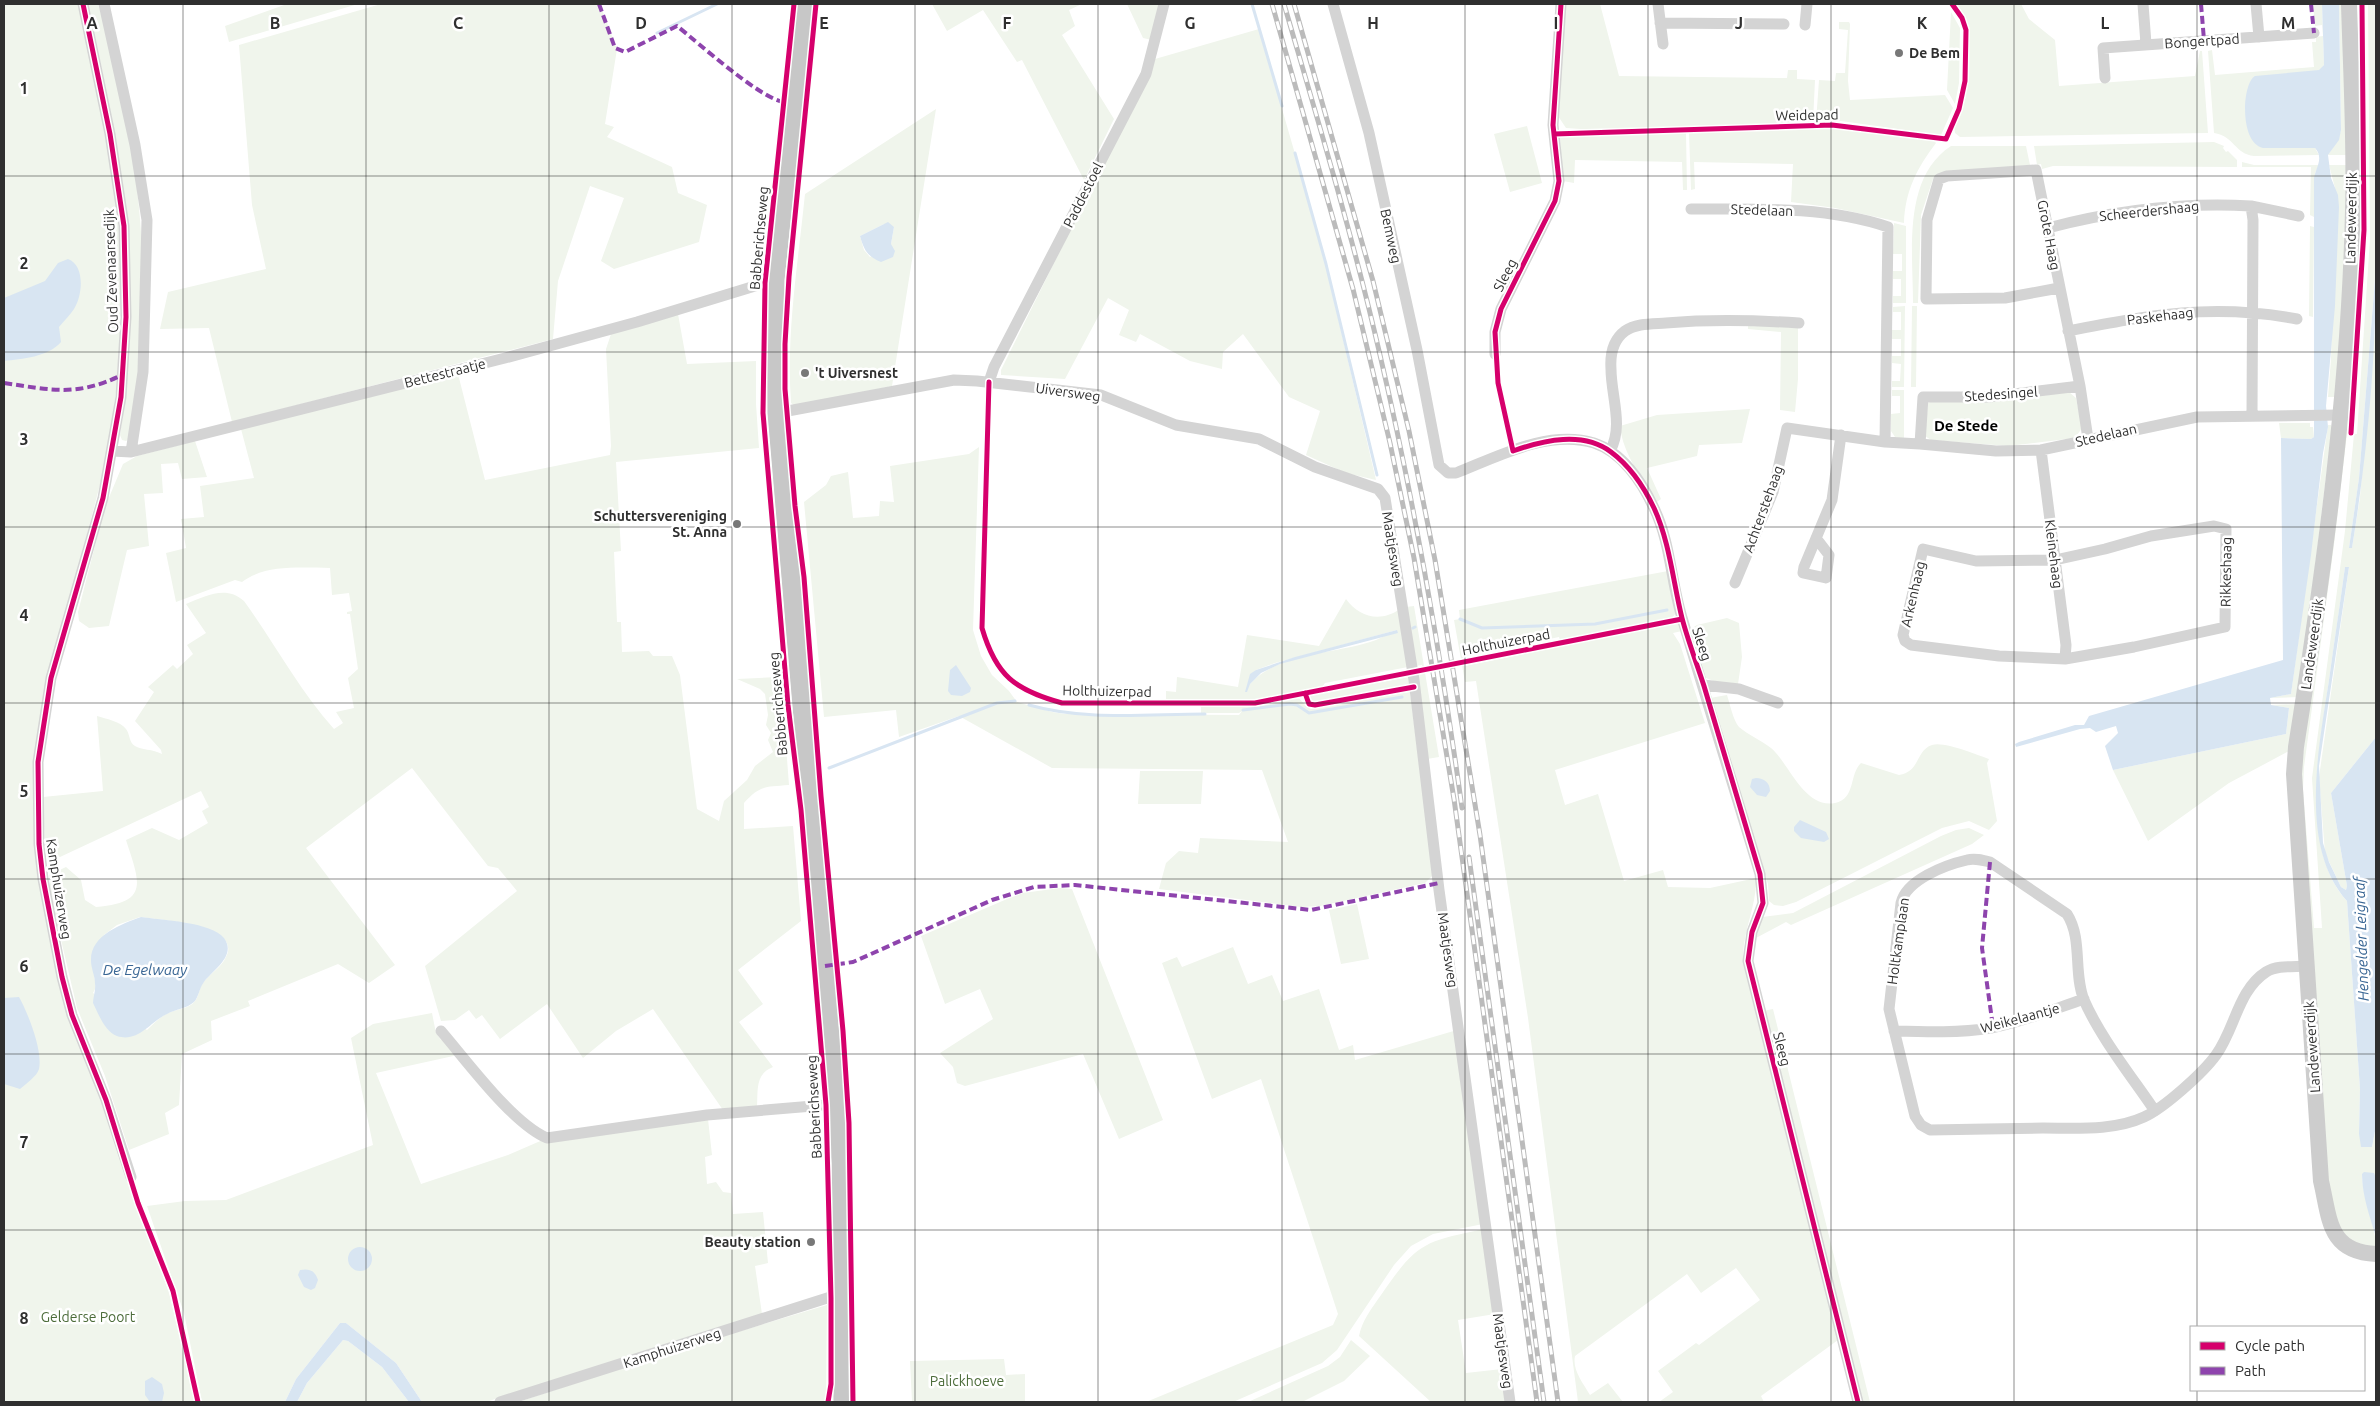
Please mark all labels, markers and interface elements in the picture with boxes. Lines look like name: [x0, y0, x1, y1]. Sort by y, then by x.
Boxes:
text: A: [86, 14, 98, 32]
text: B: [270, 14, 280, 32]
text: C: [453, 14, 463, 32]
text: D: [635, 14, 647, 32]
text: E: [819, 14, 829, 32]
text: F: [1003, 14, 1012, 32]
text: G: [1184, 14, 1196, 32]
text: H: [1367, 14, 1379, 32]
text: I: [1554, 14, 1558, 32]
text: J: [1735, 14, 1743, 32]
text: K: [1917, 14, 1928, 32]
text: L: [2101, 14, 2110, 32]
text: M: [2281, 14, 2295, 32]
street label: Bongertpad: [2164, 30, 2240, 52]
place label: De Bem: [1909, 45, 1960, 61]
marker: De Bem: [1893, 47, 1905, 59]
text: 1: [19, 79, 29, 97]
street label: Weidepad: [1775, 106, 1839, 124]
street label: Paddestoel: [1060, 160, 1106, 230]
street label: Landeweerdijk: [2342, 172, 2360, 264]
street label: Babberichseweg: [747, 186, 771, 290]
street label: Grote Haag: [2034, 198, 2064, 272]
street label: Scheerdershaag: [2098, 198, 2200, 224]
street label: Stedelaan: [1730, 201, 1794, 219]
street label: Bemweg: [1377, 207, 1405, 265]
street label: Oud Zevenaarsedijk: [101, 209, 121, 333]
text: 2: [19, 254, 29, 272]
street label: Sleeg: [1490, 256, 1520, 294]
street label: Paskehaag: [2126, 304, 2194, 328]
street label: Bettestraatje: [403, 355, 487, 391]
place label: 't Uiversnest: [815, 365, 898, 381]
marker: 't Uiversnest: [799, 367, 811, 379]
street label: Uiversweg: [1034, 380, 1102, 404]
street label: Stedesingel: [1964, 383, 2038, 405]
district label: De Stede: [1934, 417, 1998, 434]
street label: Stedelaan: [2074, 420, 2138, 450]
text: 3: [19, 430, 29, 448]
street label: Achterstehaag: [1740, 463, 1786, 555]
place label: Schuttersvereniging St. Anna: [594, 508, 727, 540]
street label: Maatjesweg: [1379, 510, 1407, 588]
marker: Schuttersvereniging St. Anna: [731, 518, 743, 530]
street label: Kleinehaag: [2042, 519, 2066, 589]
street label: Rikkeshaag: [2217, 537, 2235, 607]
street label: Arkenhaag: [1898, 559, 1928, 629]
street label: Landeweerdijk: [2298, 597, 2326, 691]
text: 4: [19, 606, 29, 624]
street label: Sleeg: [1689, 625, 1715, 663]
street label: Holthuizerpad: [1461, 626, 1551, 658]
street label: Babberichseweg: [766, 652, 790, 756]
street label: Holthuizerpad: [1062, 682, 1152, 700]
text: 5: [19, 782, 29, 800]
street label: Kamphuizerweg: [43, 838, 75, 940]
water label: Hengelder Leigraaf: [2350, 874, 2372, 1002]
street label: Holtkamplaan: [1884, 896, 1912, 986]
street label: Maatjesweg: [1435, 911, 1461, 989]
text: 6: [19, 957, 29, 975]
water label: De Egelwaay: [103, 961, 188, 978]
street label: Weikelaantje: [1979, 1000, 2061, 1036]
street label: Landeweerdijk: [2301, 1001, 2323, 1093]
street label: Sleeg: [1770, 1030, 1794, 1068]
street label: Babberichseweg: [803, 1055, 825, 1159]
text: 7: [19, 1133, 29, 1151]
place label: Beauty station: [704, 1234, 801, 1250]
marker: Beauty station: [805, 1236, 817, 1248]
text: 8: [19, 1309, 29, 1327]
park label: Gelderse Poort: [41, 1309, 136, 1325]
street label: Maatjesweg: [1490, 1312, 1516, 1390]
street label: Kamphuizerweg: [621, 1325, 723, 1371]
legend: [2190, 1326, 2365, 1391]
text: Cycle path: [2235, 1337, 2305, 1354]
text: Path: [2235, 1362, 2266, 1379]
park label: Palickhoeve: [930, 1373, 1004, 1389]

